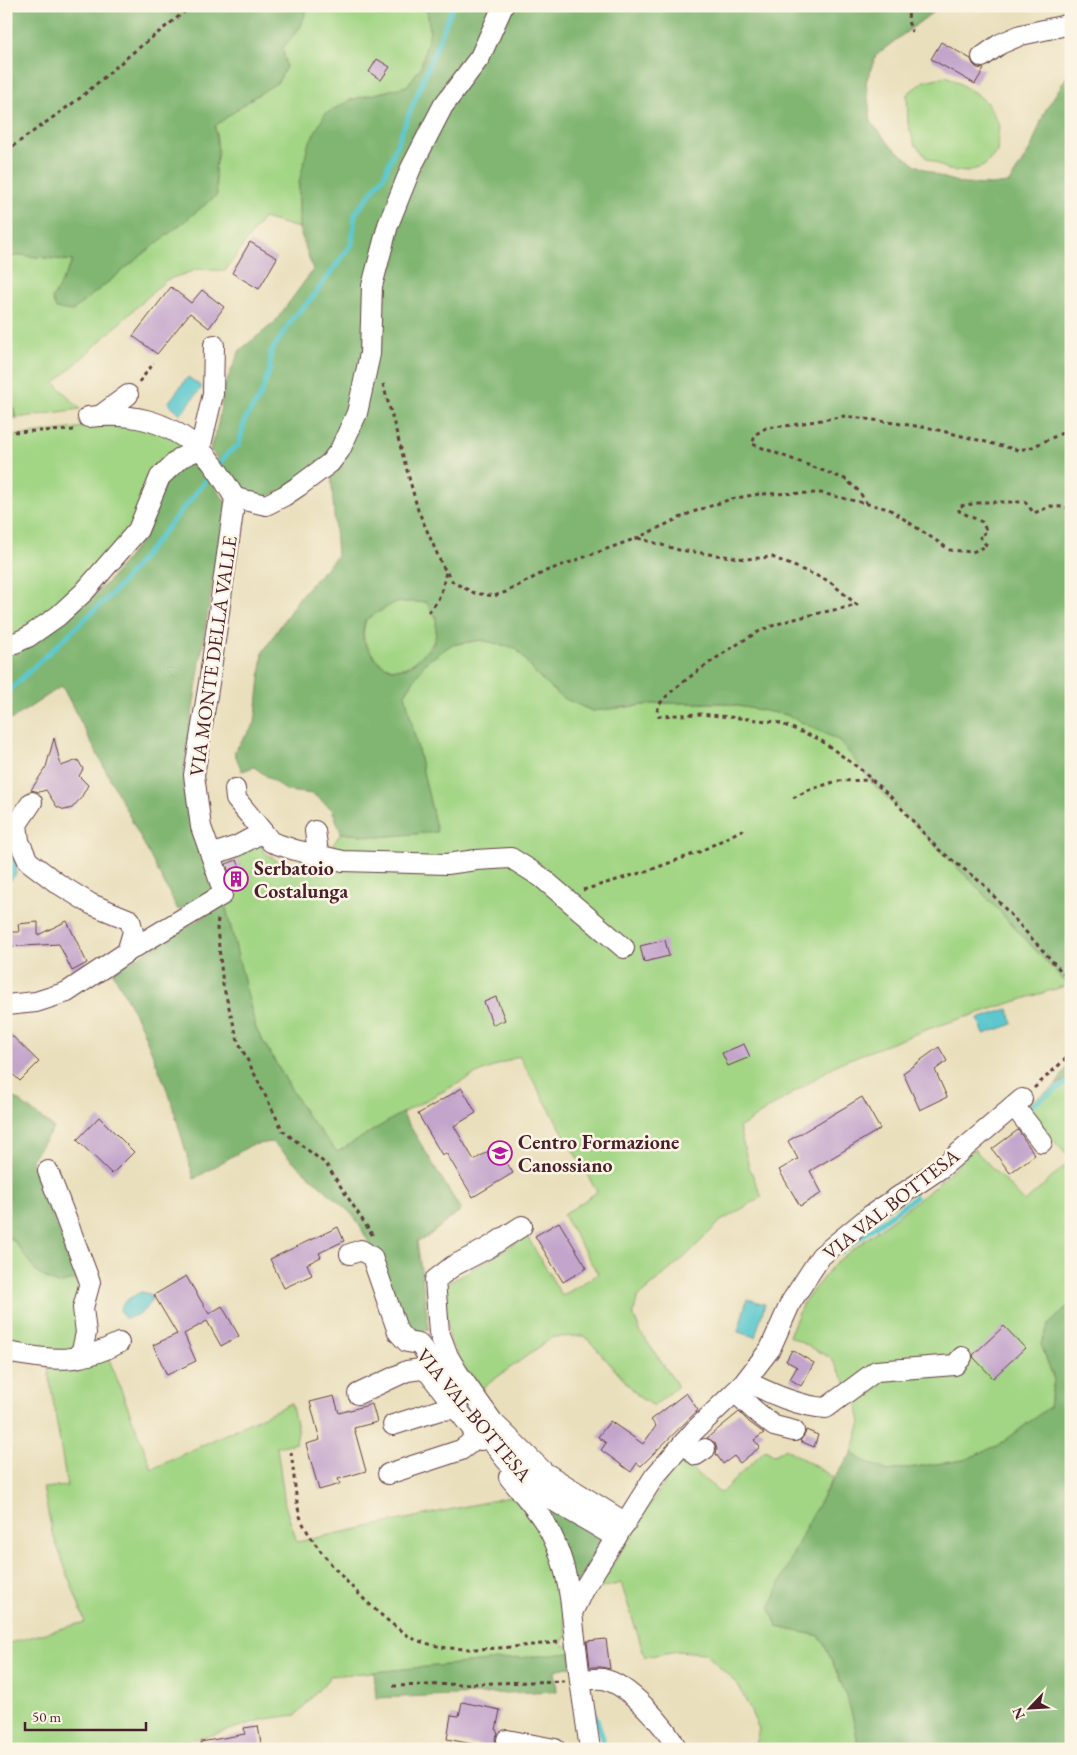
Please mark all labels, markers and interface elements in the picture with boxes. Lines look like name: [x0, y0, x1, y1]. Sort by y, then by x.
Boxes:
street label: VIA MONTE DELLA VALLE: [183, 534, 243, 778]
place label: Serbatoio Costalunga: [254, 855, 349, 904]
building icon: Serbatoio Costalunga: [223, 866, 249, 892]
place label: Centro Formazione Canossiano: [518, 1129, 679, 1178]
school or university icon: Centro Formazione Canossiano: [487, 1140, 513, 1166]
street label: VIA VAL BOTTESA: [817, 1142, 965, 1265]
street label: VIA VAL BOTTESA: [411, 1343, 537, 1487]
north arrow: [1004, 1682, 1054, 1732]
scale bar: [25, 1700, 146, 1732]
text: N: [1007, 1704, 1029, 1722]
text: 50 m: [32, 1707, 61, 1726]

